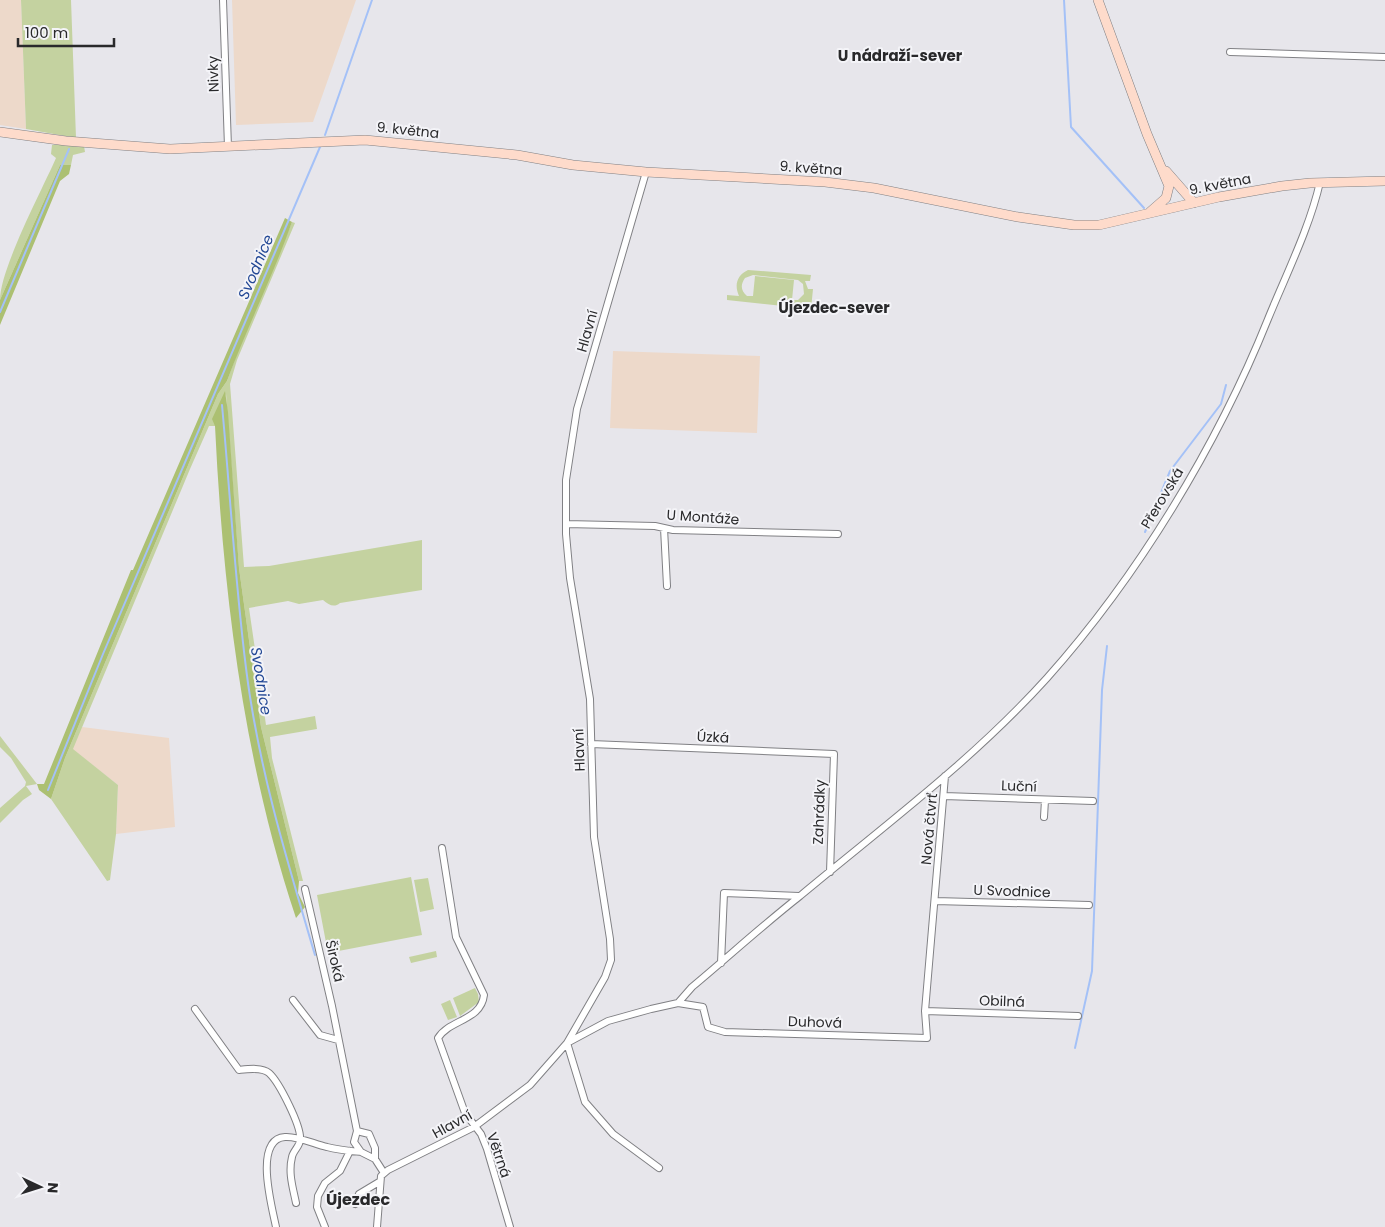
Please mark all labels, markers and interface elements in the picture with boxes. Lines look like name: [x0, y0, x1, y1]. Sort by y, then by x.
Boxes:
scale bar: [18, 15, 114, 47]
text: 100 m: [25, 22, 68, 43]
district label: U nádraží-sever: [838, 45, 963, 66]
street label: Nivky: [202, 55, 224, 92]
street label: 9. května: [376, 117, 440, 143]
street label: 9. května: [779, 156, 843, 180]
street label: 9. května: [1187, 168, 1253, 200]
water label: Svodnice: [232, 231, 279, 302]
district label: Újezdec-sever: [778, 297, 890, 318]
street label: Hlavní: [571, 307, 603, 354]
street label: Přerovská: [1136, 464, 1188, 532]
street label: U Montáže: [666, 504, 740, 530]
water label: Svodnice: [246, 645, 277, 716]
street label: Úzká: [696, 726, 730, 748]
street label: Hlavní: [568, 728, 590, 772]
street label: Luční: [1001, 775, 1038, 797]
street label: Zahrádky: [808, 779, 830, 845]
street label: Nová čtvrť: [916, 792, 942, 866]
street label: U Svodnice: [973, 880, 1051, 902]
street label: Široká: [320, 938, 350, 984]
street label: Obilná: [979, 990, 1025, 1012]
street label: Duhová: [788, 1011, 842, 1033]
street label: Hlavní: [428, 1105, 476, 1143]
street label: Větrná: [482, 1130, 516, 1180]
north arrow: [15, 1162, 65, 1212]
text: N: [43, 1182, 63, 1194]
district label: Újezdec: [326, 1188, 390, 1211]

